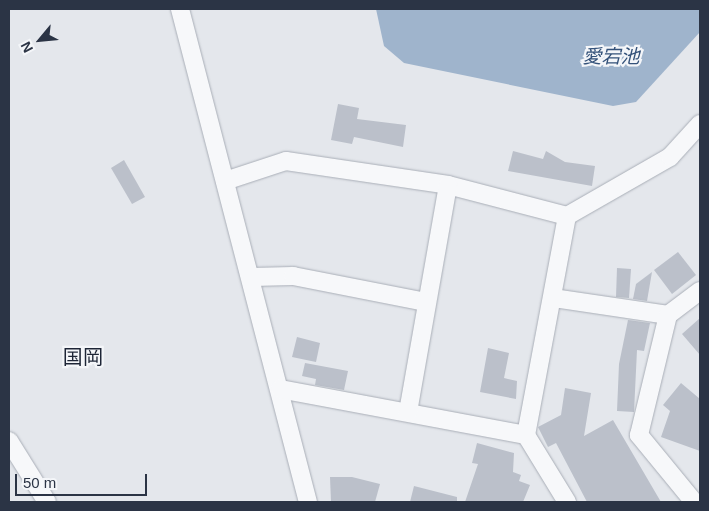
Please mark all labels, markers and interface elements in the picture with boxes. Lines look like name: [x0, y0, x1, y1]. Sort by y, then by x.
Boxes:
north arrow: [15, 15, 65, 65]
text: N: [17, 39, 36, 55]
water label: 愛宕池: [583, 46, 639, 68]
district label: 国岡: [63, 345, 103, 369]
scale bar: [18, 464, 150, 496]
text: 50 m: [23, 474, 56, 491]

